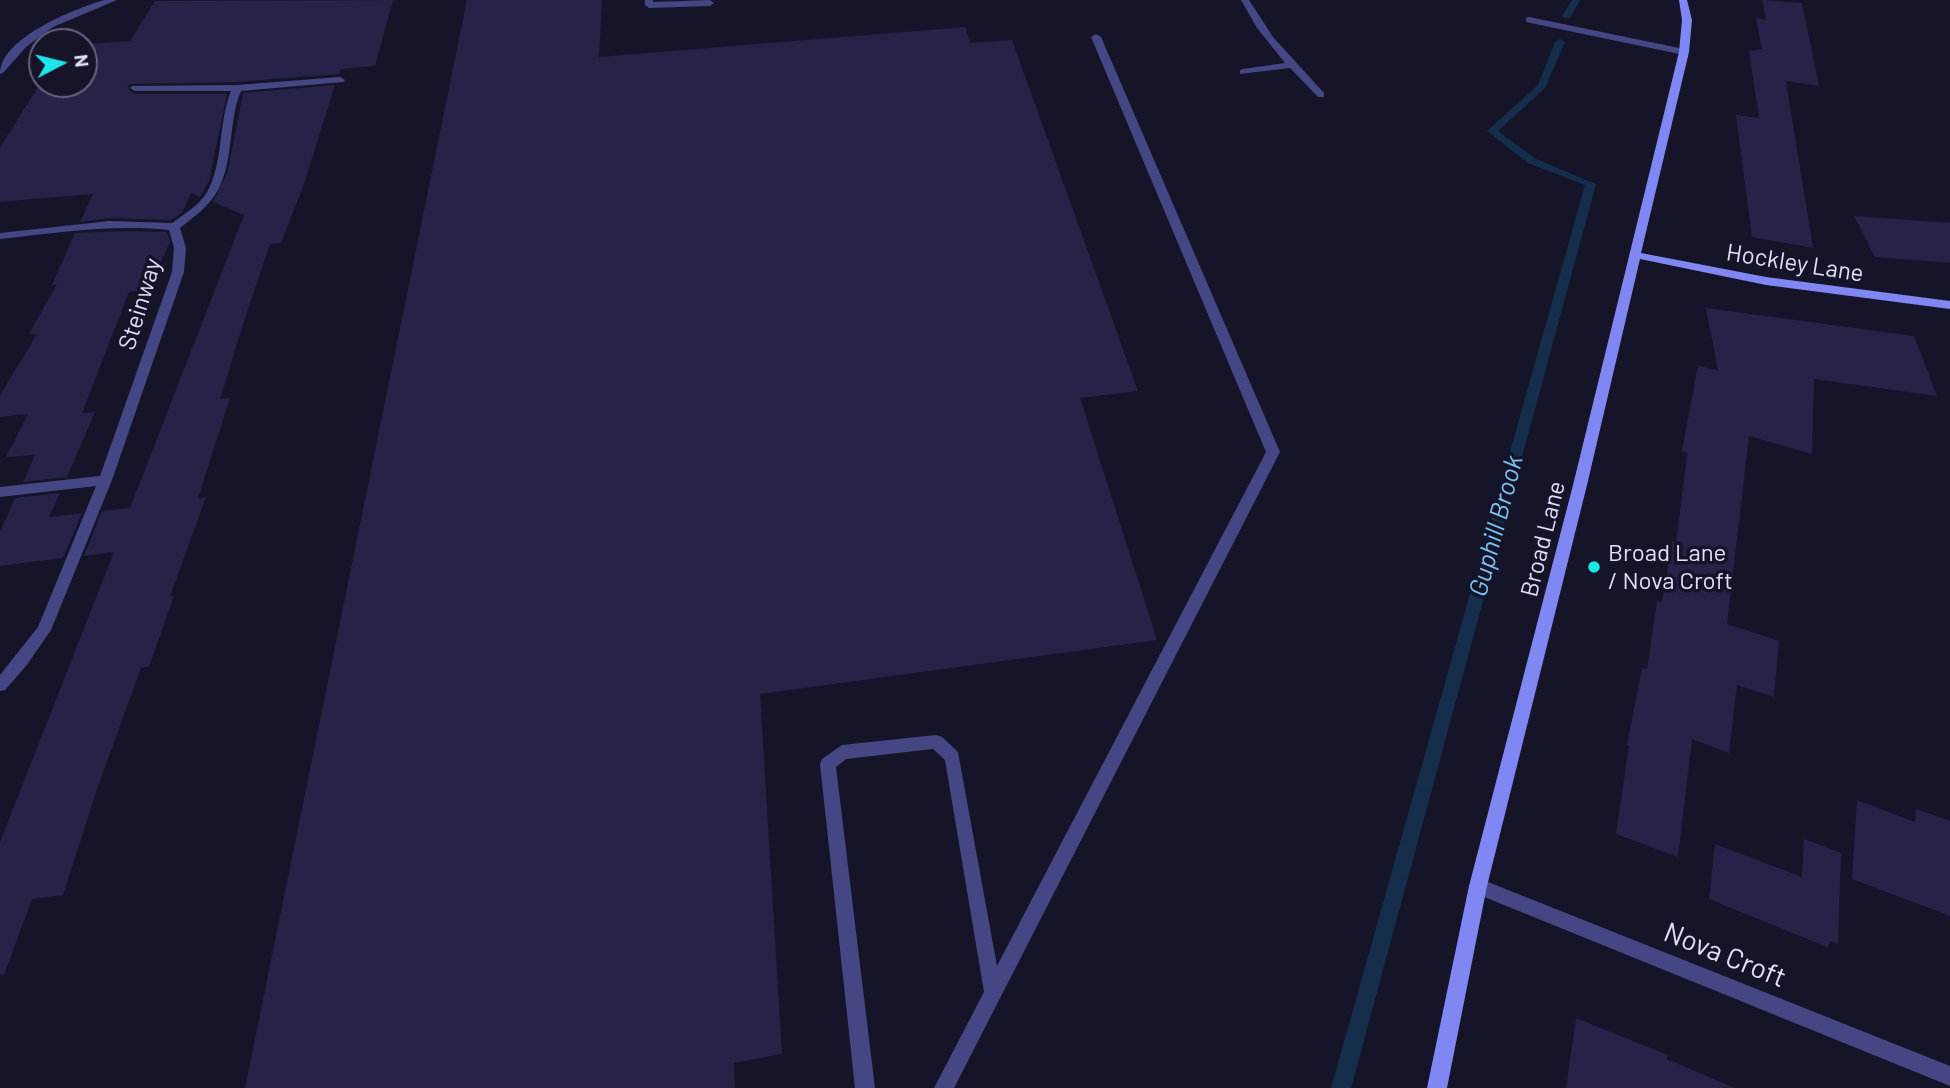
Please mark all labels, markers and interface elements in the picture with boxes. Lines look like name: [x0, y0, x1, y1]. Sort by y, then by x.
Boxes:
north arrow: [28, 28, 98, 98]
text: N: [70, 53, 95, 68]
street label: Hockley Lane: [1724, 238, 1866, 288]
street label: Steinway: [112, 255, 168, 353]
water label: Guphill Brook: [1462, 452, 1530, 600]
street label: Broad Lane: [1515, 478, 1571, 600]
place label: Broad Lane / Nova Croft: [1608, 539, 1733, 595]
marker: Broad Lane / Nova Croft: [1586, 559, 1602, 575]
street label: Nova Croft: [1659, 915, 1791, 995]

